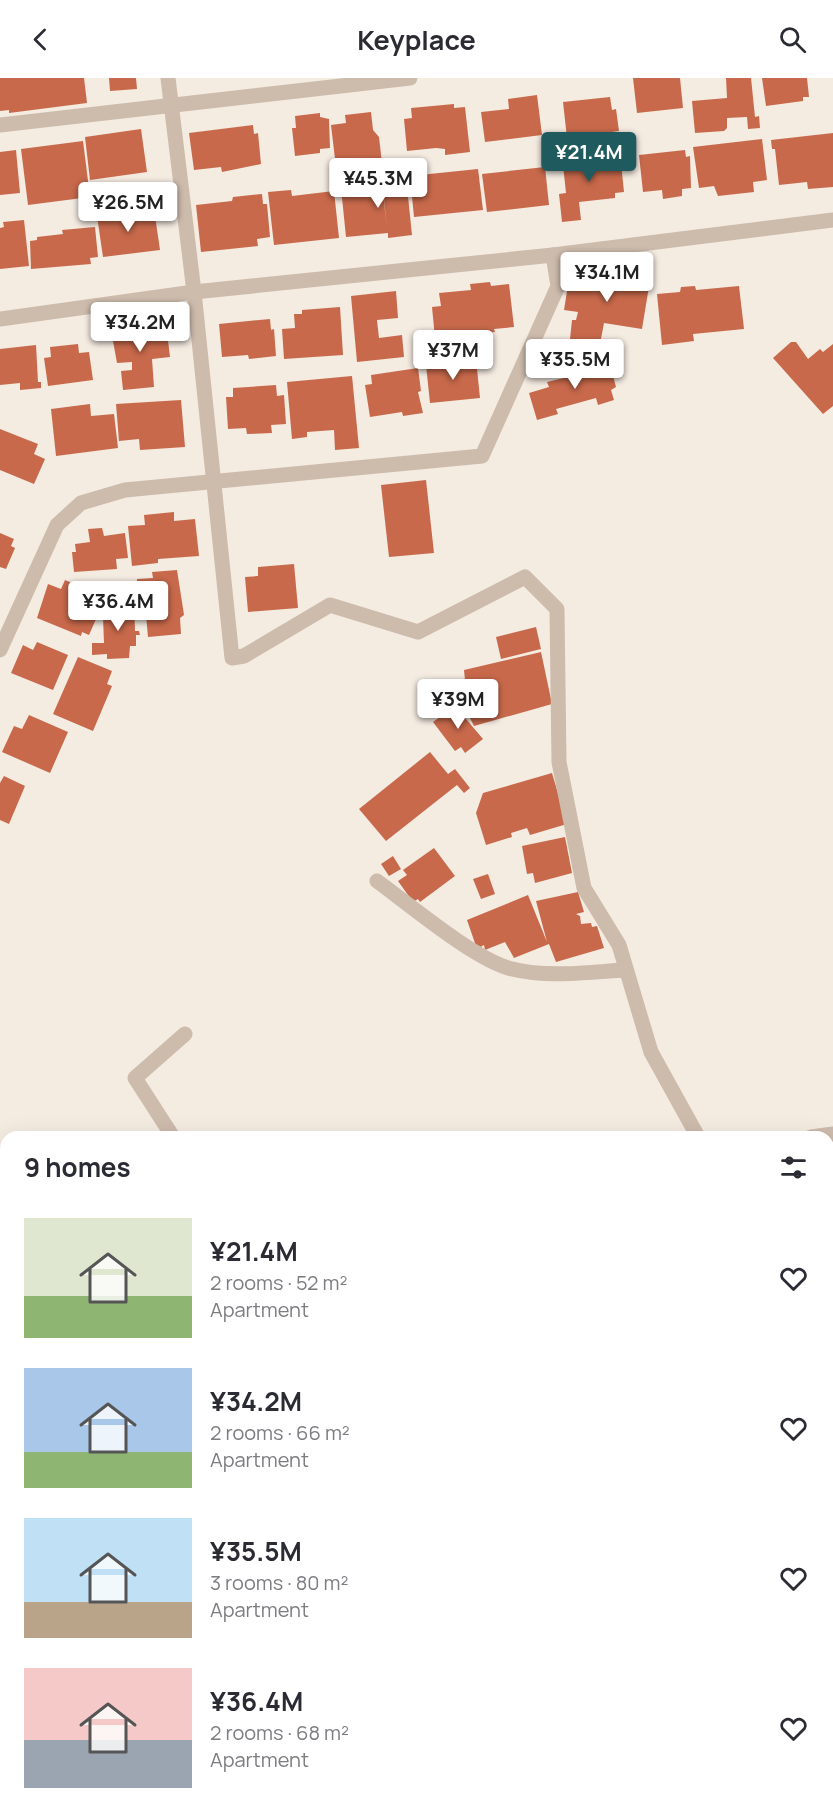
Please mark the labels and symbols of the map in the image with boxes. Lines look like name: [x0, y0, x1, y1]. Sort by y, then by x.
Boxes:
pin: ¥21.4M: [540, 132, 638, 183]
pin: ¥45.3M: [329, 158, 427, 209]
pin: ¥26.5M: [79, 182, 177, 233]
pin: ¥34.1M: [558, 252, 656, 303]
pin: ¥34.2M: [91, 302, 189, 353]
pin: ¥37M: [417, 330, 489, 381]
pin: ¥35.5M: [526, 339, 624, 390]
pin: ¥36.4M: [69, 581, 167, 632]
pin: ¥39M: [422, 679, 494, 730]

